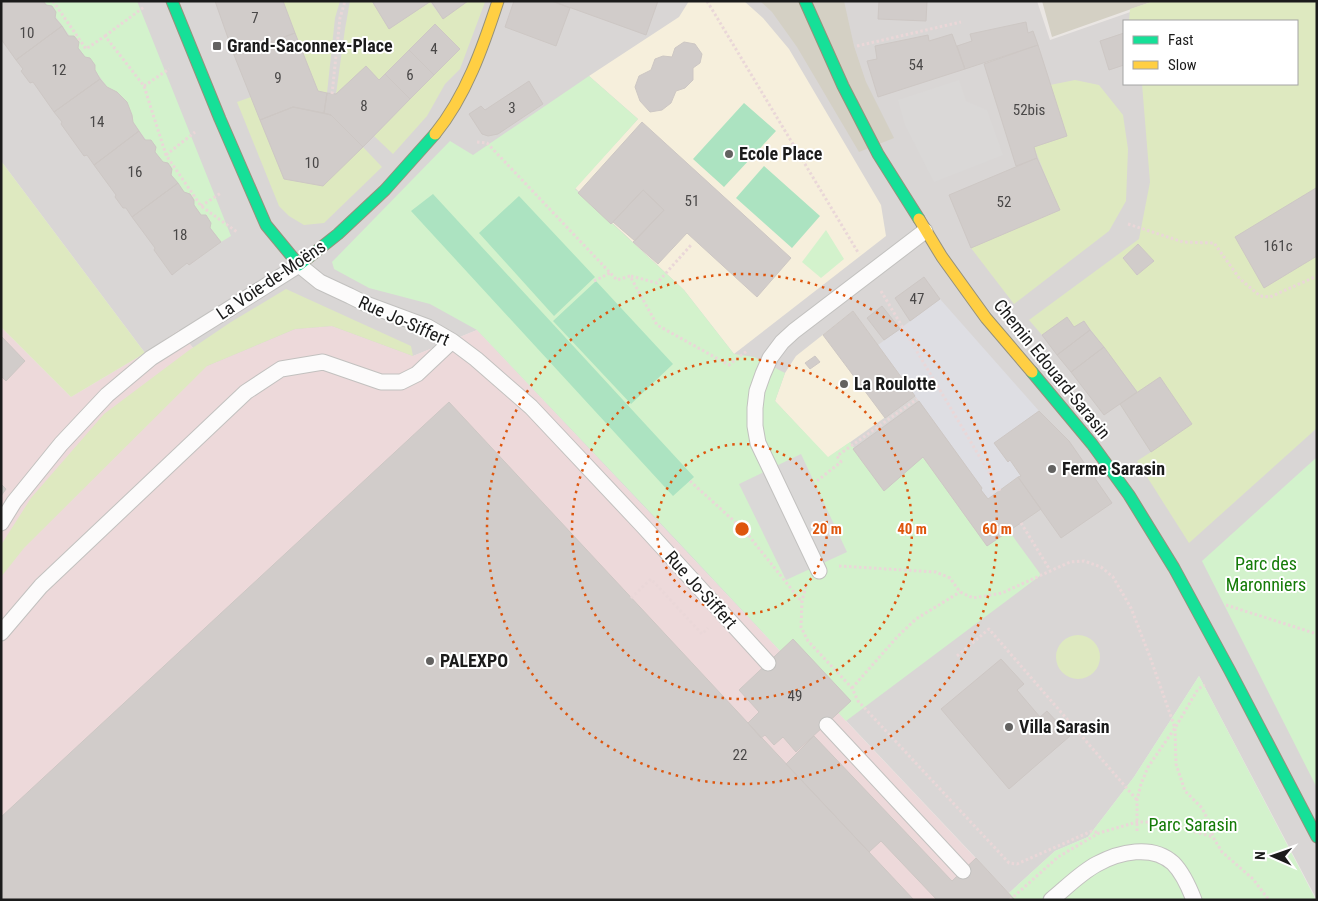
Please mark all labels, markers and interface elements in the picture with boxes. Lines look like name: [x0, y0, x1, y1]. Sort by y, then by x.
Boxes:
house number: 7: [251, 9, 259, 27]
legend: [1123, 20, 1298, 85]
house number: 10: [20, 24, 34, 42]
text: Fast: [1168, 31, 1193, 49]
place label: Grand-Saconnex-Place: [227, 35, 393, 56]
marker: Grand-Saconnex-Place: [211, 40, 223, 52]
house number: 4: [430, 40, 438, 58]
house number: 54: [909, 56, 923, 74]
text: Slow: [1168, 56, 1197, 74]
house number: 12: [52, 61, 66, 79]
house number: 6: [406, 66, 414, 84]
house number: 9: [274, 69, 282, 87]
house number: 8: [360, 97, 368, 115]
house number: 3: [508, 99, 516, 117]
house number: 52bis: [1013, 101, 1045, 119]
house number: 14: [90, 113, 104, 131]
place label: Ecole Place: [739, 143, 823, 164]
marker: Ecole Place: [723, 148, 735, 160]
house number: 10: [305, 154, 319, 172]
house number: 16: [128, 163, 142, 181]
house number: 51: [685, 192, 699, 210]
house number: 52: [997, 193, 1011, 211]
house number: 18: [173, 226, 187, 244]
street label: La Voie-de-Moëns: [212, 235, 329, 324]
house number: 161c: [1263, 237, 1293, 255]
house number: 47: [910, 290, 924, 308]
street label: Rue Jo-Siffert: [355, 291, 453, 350]
street label: Chemin Edouard-Sarasin: [990, 295, 1115, 443]
place label: La Roulotte: [854, 373, 937, 394]
marker: La Roulotte: [838, 378, 850, 390]
place label: Ferme Sarasin: [1062, 458, 1165, 479]
marker: Ferme Sarasin: [1046, 463, 1058, 475]
centre of rings: [733, 520, 751, 538]
text: 20 m: [812, 520, 842, 538]
text: 40 m: [897, 520, 927, 538]
text: 60 m: [982, 520, 1012, 538]
street label: Rue Jo-Siffert: [661, 546, 742, 633]
park label: Parc des Maronniers: [1226, 553, 1306, 595]
place label: PALEXPO: [440, 650, 508, 671]
marker: PALEXPO: [424, 655, 436, 667]
house number: 49: [788, 687, 802, 705]
place label: Villa Sarasin: [1019, 716, 1110, 737]
marker: Villa Sarasin: [1003, 721, 1015, 733]
house number: 22: [733, 746, 747, 764]
park label: Parc Sarasin: [1148, 814, 1238, 835]
north arrow: [1248, 831, 1298, 881]
text: N: [1252, 851, 1268, 860]

